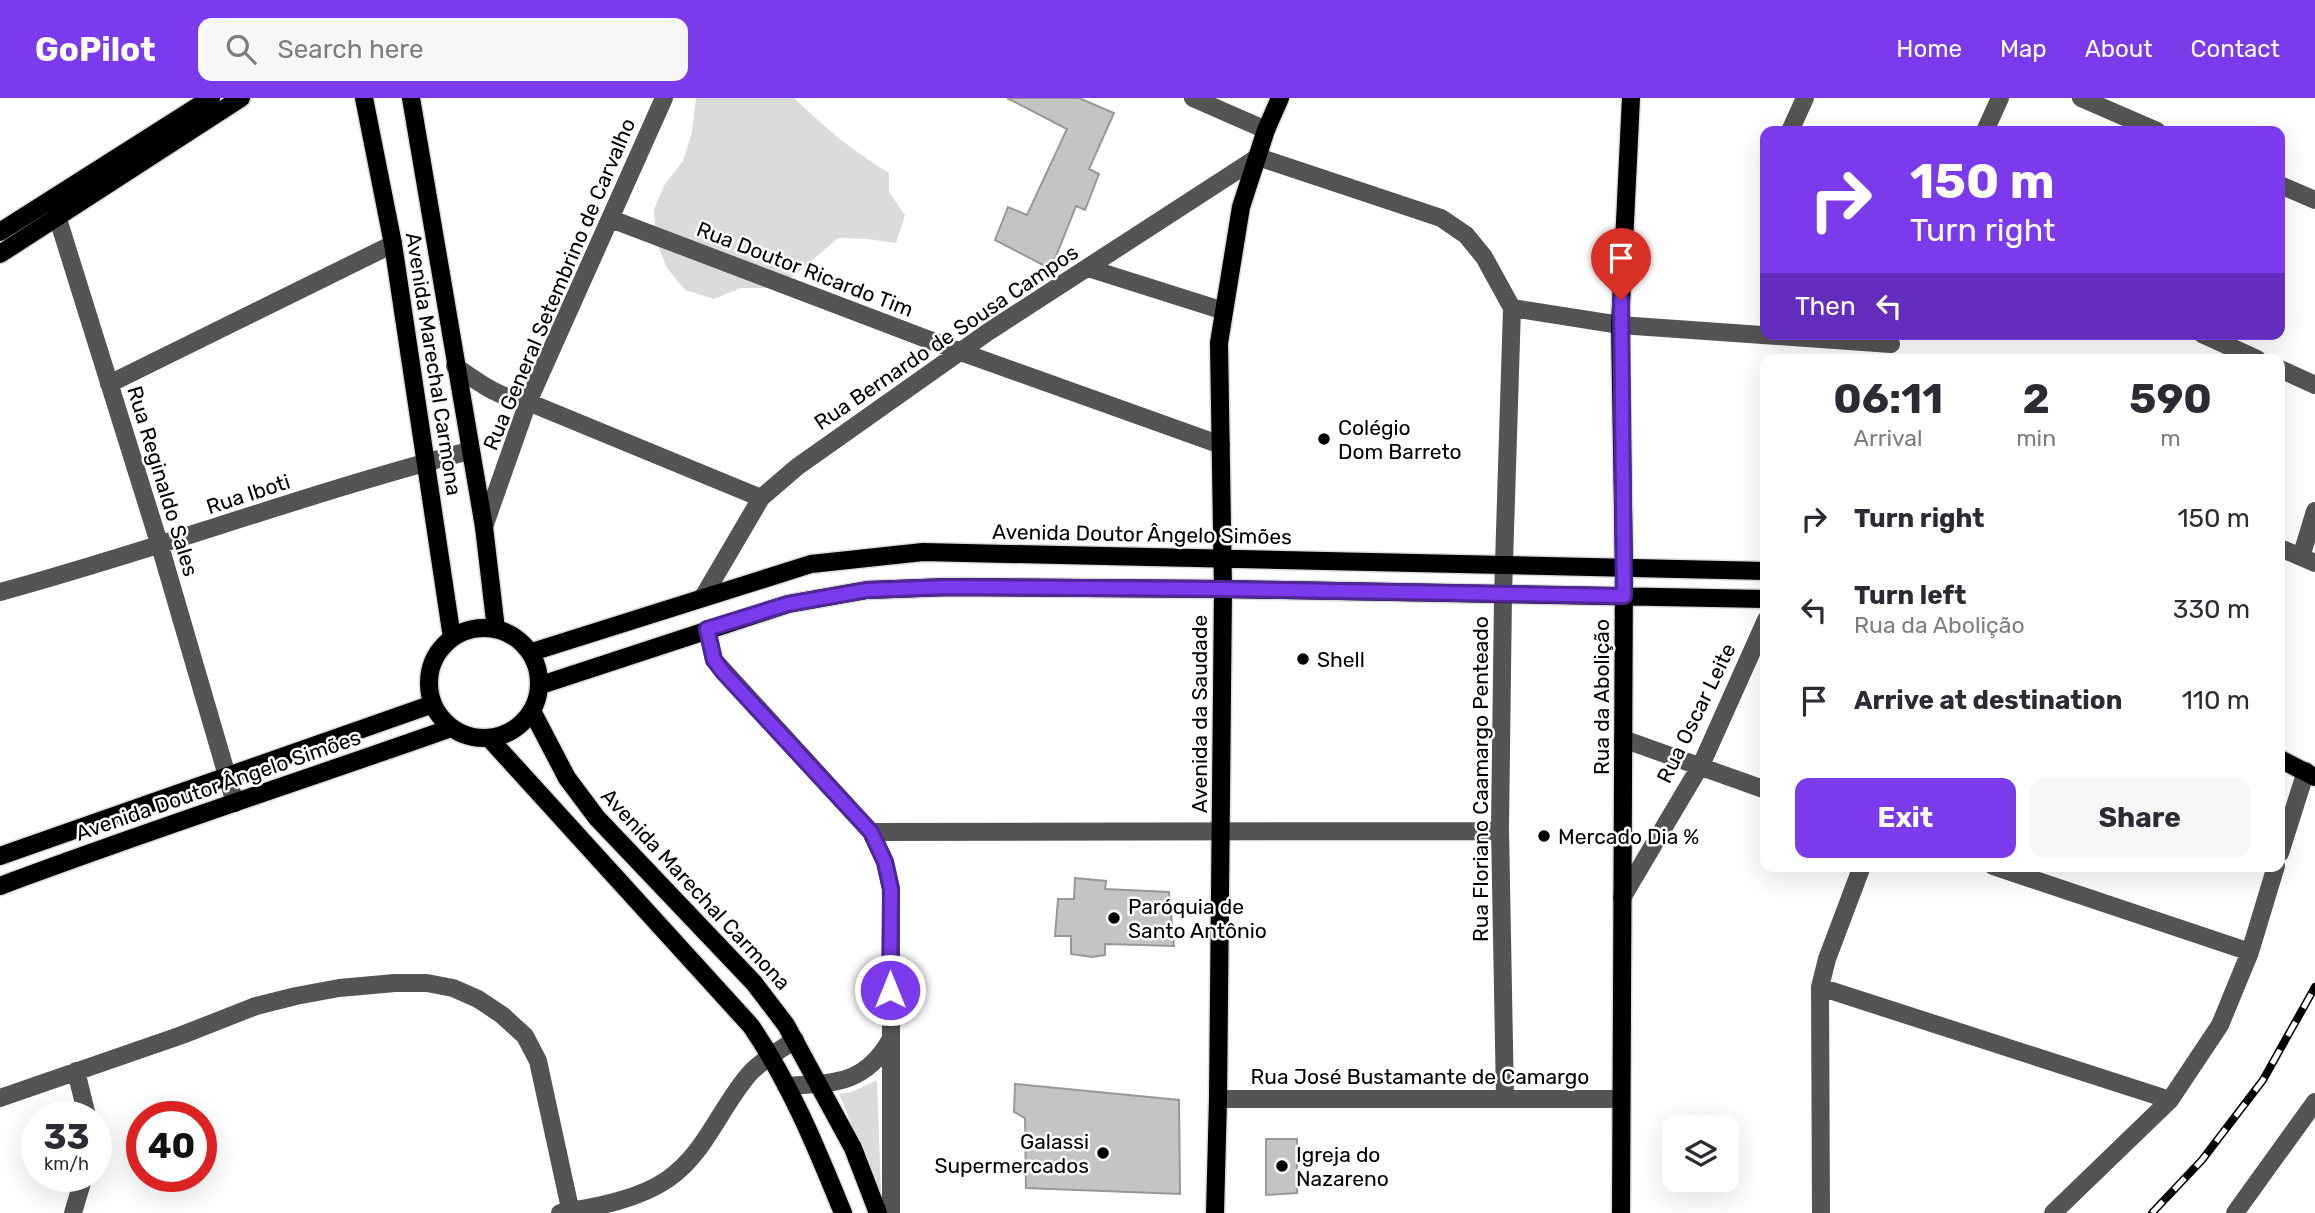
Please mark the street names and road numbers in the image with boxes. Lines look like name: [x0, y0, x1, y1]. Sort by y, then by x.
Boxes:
street label: Rua General Setembrino de Carvalho: [478, 114, 640, 454]
street label: Rua Doutor Ricardo Tim: [693, 216, 917, 322]
street label: Avenida Marechal Carmona: [401, 231, 467, 497]
street label: Rua Bernardo de Sousa Campos: [809, 239, 1083, 435]
street label: Rua Reginaldo Sales: [122, 383, 204, 579]
street label: Rua Iboti: [203, 469, 293, 519]
street label: Avenida Doutor Ângelo Simões: [992, 519, 1292, 549]
street label: Avenida da Saudade: [1187, 615, 1212, 813]
street label: Rua Floriano Caamargo Penteado: [1468, 616, 1493, 942]
street label: Rua da Abolição: [1589, 619, 1614, 775]
street label: Rua Oscar Leite: [1651, 639, 1741, 787]
street label: Avenida Doutor Ângelo Simões: [72, 724, 364, 846]
street label: Avenida Marechal Carmona: [596, 783, 796, 995]
street label: Rua José Bustamante de Camargo: [1251, 1064, 1589, 1089]

